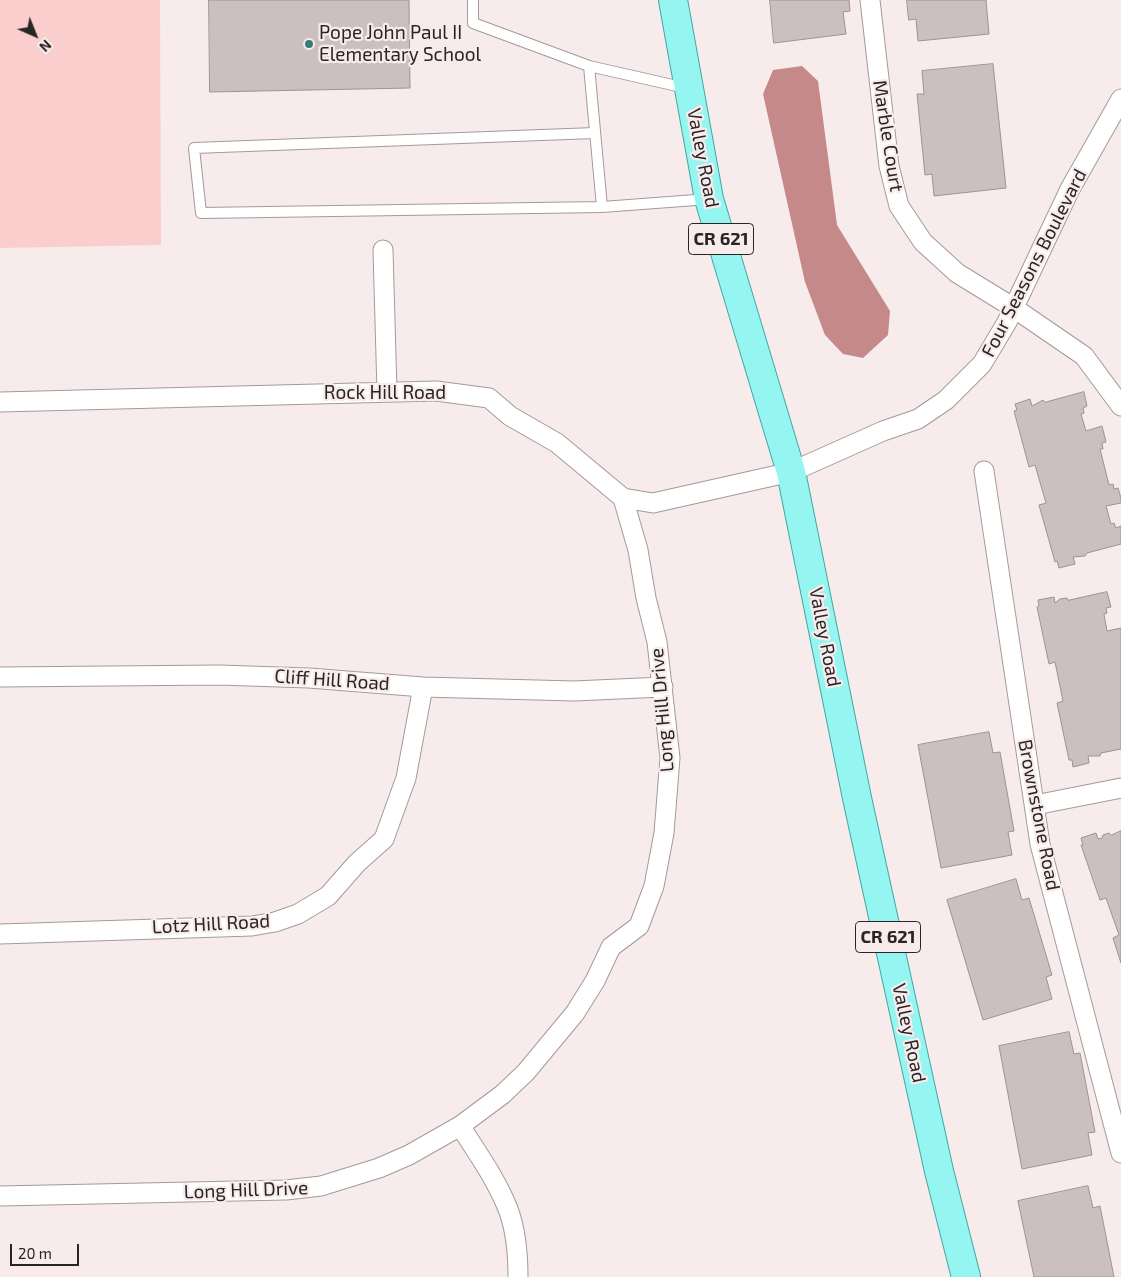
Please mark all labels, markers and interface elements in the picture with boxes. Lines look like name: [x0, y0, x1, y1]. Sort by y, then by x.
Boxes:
north arrow: [10, 10, 60, 60]
place label: Pope John Paul II Elementary School: [319, 22, 481, 66]
text: N: [36, 37, 55, 56]
marker: Pope John Paul II Elementary School: [303, 38, 315, 50]
street label: Marble Court: [868, 78, 908, 194]
street label: Valley Road: [682, 106, 724, 210]
street label: Four Seasons Boulevard: [977, 165, 1091, 361]
road number: CR 621: [688, 223, 754, 254]
street label: Rock Hill Road: [324, 382, 446, 404]
street label: Valley Road: [804, 585, 846, 689]
street label: Long Hill Drive: [645, 647, 679, 773]
street label: Cliff Hill Road: [274, 665, 390, 695]
street label: Brownstone Road: [1013, 737, 1065, 893]
street label: Lotz Hill Road: [151, 910, 271, 938]
road number: CR 621: [856, 922, 920, 952]
street label: Valley Road: [887, 981, 931, 1085]
street label: Long Hill Drive: [183, 1176, 309, 1204]
scale bar: [12, 1234, 81, 1266]
text: 20 m: [18, 1244, 52, 1262]

